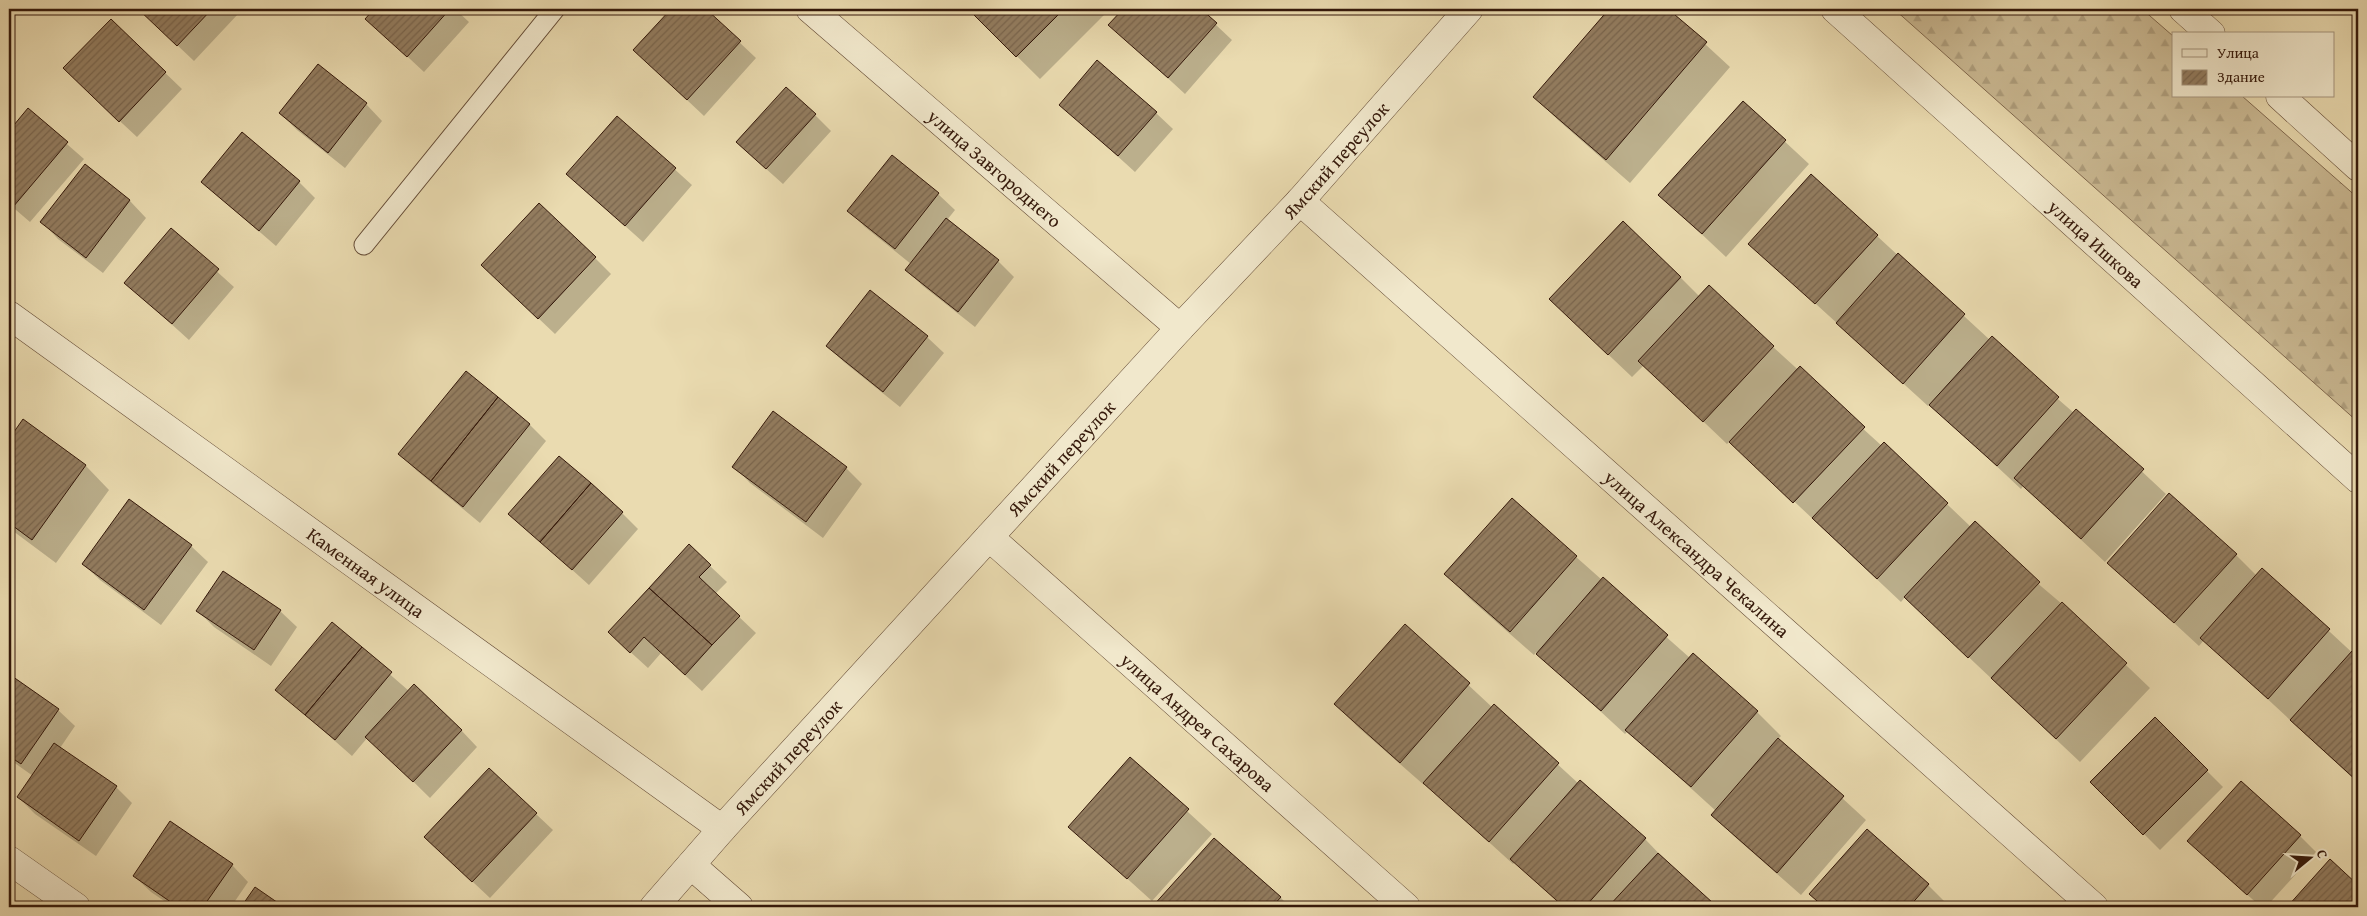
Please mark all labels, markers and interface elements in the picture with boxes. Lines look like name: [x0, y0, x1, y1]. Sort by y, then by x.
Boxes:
legend: [2172, 32, 2334, 98]
text: Улица: [2217, 42, 2260, 63]
text: Здание: [2217, 66, 2265, 87]
street label: Ямский переулок: [1275, 95, 1395, 226]
street label: улица Завгороднего: [921, 102, 1068, 234]
street label: улица Ишкова: [2041, 192, 2150, 294]
street label: Ямский переулок: [1000, 394, 1122, 523]
street label: улица Александра Чекалина: [1597, 463, 1796, 644]
street label: Каменная улица: [301, 520, 431, 624]
street label: улица Андрея Сахарова: [1114, 645, 1281, 798]
street label: Ямский переулок: [727, 693, 848, 822]
north arrow: [2284, 834, 2334, 884]
text: С: [2312, 847, 2333, 861]

